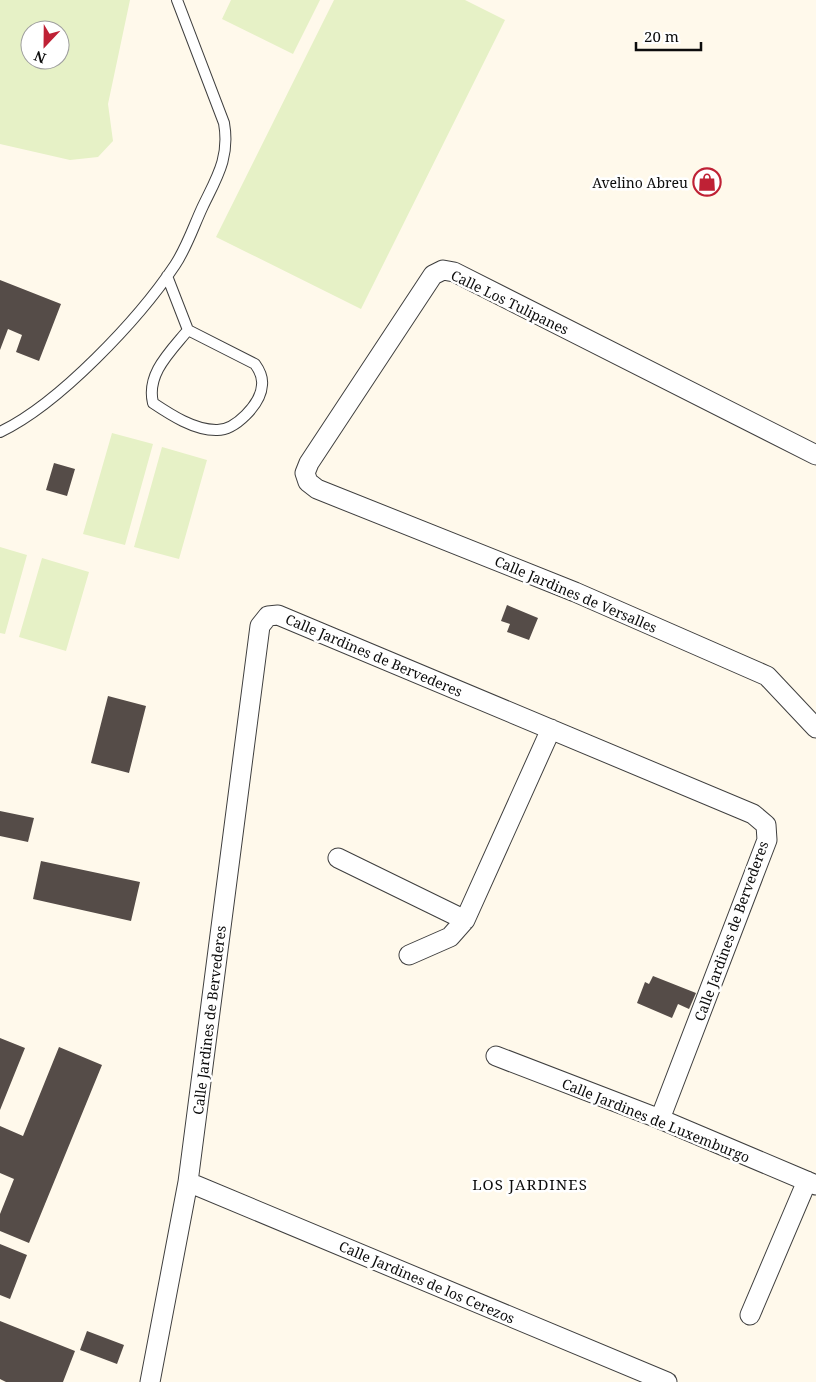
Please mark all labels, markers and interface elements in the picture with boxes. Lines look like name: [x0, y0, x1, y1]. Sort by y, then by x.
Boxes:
north arrow: [20, 20, 70, 70]
scale bar: [636, 20, 701, 52]
text: 20 m: [644, 26, 679, 46]
text: N: [31, 47, 49, 68]
shop icon: Avelino Abreu: [692, 167, 722, 197]
place label: Avelino Abreu: [592, 173, 688, 192]
street label: Calle Los Tulipanes: [448, 265, 572, 339]
street label: Calle Jardines de Versalles: [492, 551, 660, 637]
street label: Calle Jardines de Bervederes: [283, 609, 465, 701]
street label: Calle Jardines de Bervederes: [690, 838, 772, 1024]
street label: Calle Jardines de Bervederes: [188, 924, 230, 1116]
street label: Calle Jardines de Luxemburgo: [559, 1074, 753, 1166]
district label: LOS JARDINES: [472, 1174, 588, 1194]
street label: Calle Jardines de los Cerezos: [336, 1236, 518, 1328]

